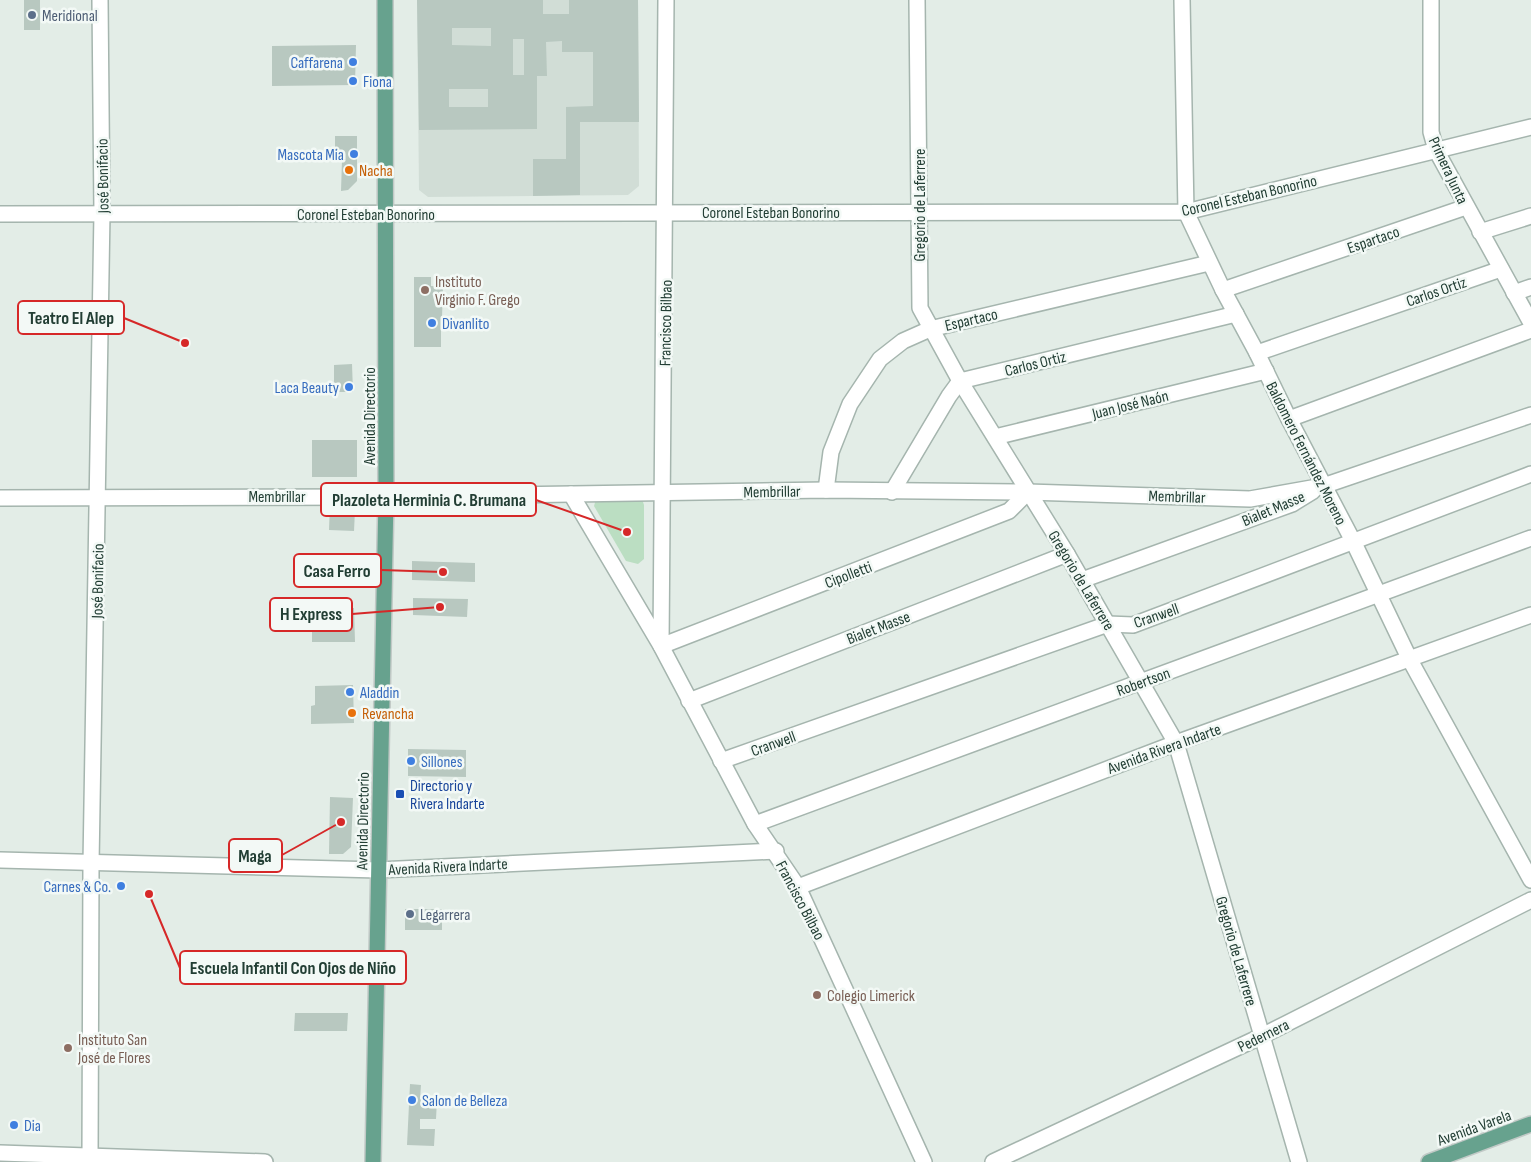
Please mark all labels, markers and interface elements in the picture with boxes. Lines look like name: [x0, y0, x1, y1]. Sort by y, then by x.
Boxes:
place label: Meridional: [42, 7, 98, 26]
marker: Meridional: [26, 9, 38, 21]
place label: Caffarena: [290, 54, 343, 73]
marker: Caffarena: [347, 56, 359, 68]
place label: Fiona: [363, 73, 392, 92]
marker: Fiona: [347, 75, 359, 87]
street label: Primera Junta: [1424, 134, 1471, 207]
street label: José Bonifacio: [93, 138, 114, 215]
place label: Mascota Mia: [277, 146, 344, 165]
marker: Mascota Mia: [348, 148, 360, 160]
street label: Gregorio de Laferrere: [911, 148, 930, 262]
place label: Nacha: [359, 162, 393, 181]
marker: Nacha: [343, 164, 355, 176]
street label: Coronel Esteban Bonorino: [1180, 172, 1319, 221]
street label: Coronel Esteban Bonorino: [702, 204, 840, 223]
street label: Coronel Esteban Bonorino: [297, 206, 435, 225]
street label: Espartaco: [1345, 223, 1402, 258]
place label: Instituto Virginio F. Grego: [435, 273, 520, 310]
street label: Carlos Ortiz: [1404, 273, 1469, 312]
street label: Francisco Bilbao: [656, 280, 677, 366]
marker: Instituto Virginio F. Grego: [419, 284, 431, 296]
callout: Teatro El Alep: [18, 301, 124, 334]
street label: Espartaco: [943, 305, 1000, 336]
text: Teatro El Alep: [28, 308, 114, 329]
place label: Divanlito: [442, 315, 490, 334]
marker: Divanlito: [426, 317, 438, 329]
street label: Carlos Ortiz: [1003, 348, 1068, 381]
street label: Avenida Directorio: [361, 367, 380, 466]
place label: Laca Beauty: [275, 379, 339, 398]
street label: Baldomero Fernández Moreno: [1261, 379, 1350, 529]
marker: Laca Beauty: [343, 381, 355, 393]
street label: Juan José Naón: [1089, 387, 1170, 424]
street label: Membrillar: [743, 482, 801, 502]
callout: Plazoleta Herminia C. Brumana: [321, 483, 536, 516]
street label: Membrillar: [1148, 487, 1206, 508]
street label: Membrillar: [248, 488, 306, 507]
street label: Bialet Masse: [1239, 488, 1308, 531]
text: Plazoleta Herminia C. Brumana: [332, 490, 526, 511]
street label: Gregorio de Laferrere: [1043, 527, 1118, 634]
street label: José Bonifacio: [88, 543, 109, 620]
callout: Casa Ferro: [294, 554, 381, 587]
street label: Cipolletti: [822, 558, 875, 593]
text: Casa Ferro: [303, 561, 371, 582]
callout: H Express: [270, 598, 352, 631]
street label: Cranwell: [1131, 600, 1182, 633]
text: H Express: [280, 604, 342, 625]
street label: Bialet Masse: [844, 608, 913, 649]
street label: Robertson: [1114, 664, 1173, 701]
place label: Aladdin: [359, 684, 399, 703]
marker: Aladdin: [344, 686, 356, 698]
place label: Revancha: [362, 705, 414, 724]
marker: Revancha: [346, 707, 358, 719]
street label: Avenida Rivera Indarte: [1104, 720, 1224, 779]
street label: Cranwell: [748, 728, 799, 761]
place label: Sillones: [421, 753, 463, 772]
marker: Sillones: [405, 755, 417, 767]
street label: Avenida Directorio: [353, 772, 374, 871]
place label: Directorio y Rivera Indarte: [410, 777, 485, 814]
marker: Directorio y Rivera Indarte: [394, 788, 406, 800]
callout: Maga: [229, 839, 282, 872]
text: Maga: [238, 846, 272, 867]
street label: Avenida Rivera Indarte: [387, 855, 508, 880]
street label: Francisco Bilbao: [771, 858, 828, 943]
place label: Carnes & Co.: [43, 878, 111, 897]
marker: Carnes & Co.: [115, 880, 127, 892]
street label: Gregorio de Laferrere: [1211, 894, 1260, 1008]
place label: Legarrera: [420, 906, 470, 925]
marker: Legarrera: [404, 908, 416, 920]
callout: Escuela Infantil Con Ojos de Niño: [180, 951, 406, 984]
text: Escuela Infantil Con Ojos de Niño: [190, 958, 396, 979]
place label: Colegio Limerick: [827, 987, 915, 1006]
marker: Colegio Limerick: [811, 989, 823, 1001]
street label: Pedernera: [1235, 1016, 1292, 1057]
place label: Instituto San José de Flores: [77, 1031, 151, 1068]
marker: Instituto San José de Flores: [62, 1042, 74, 1054]
place label: Salon de Belleza: [422, 1092, 508, 1111]
marker: Salon de Belleza: [406, 1094, 418, 1106]
street label: Avenida Varela: [1434, 1106, 1514, 1151]
place label: Dia: [24, 1117, 41, 1136]
marker: Dia: [8, 1119, 20, 1131]

